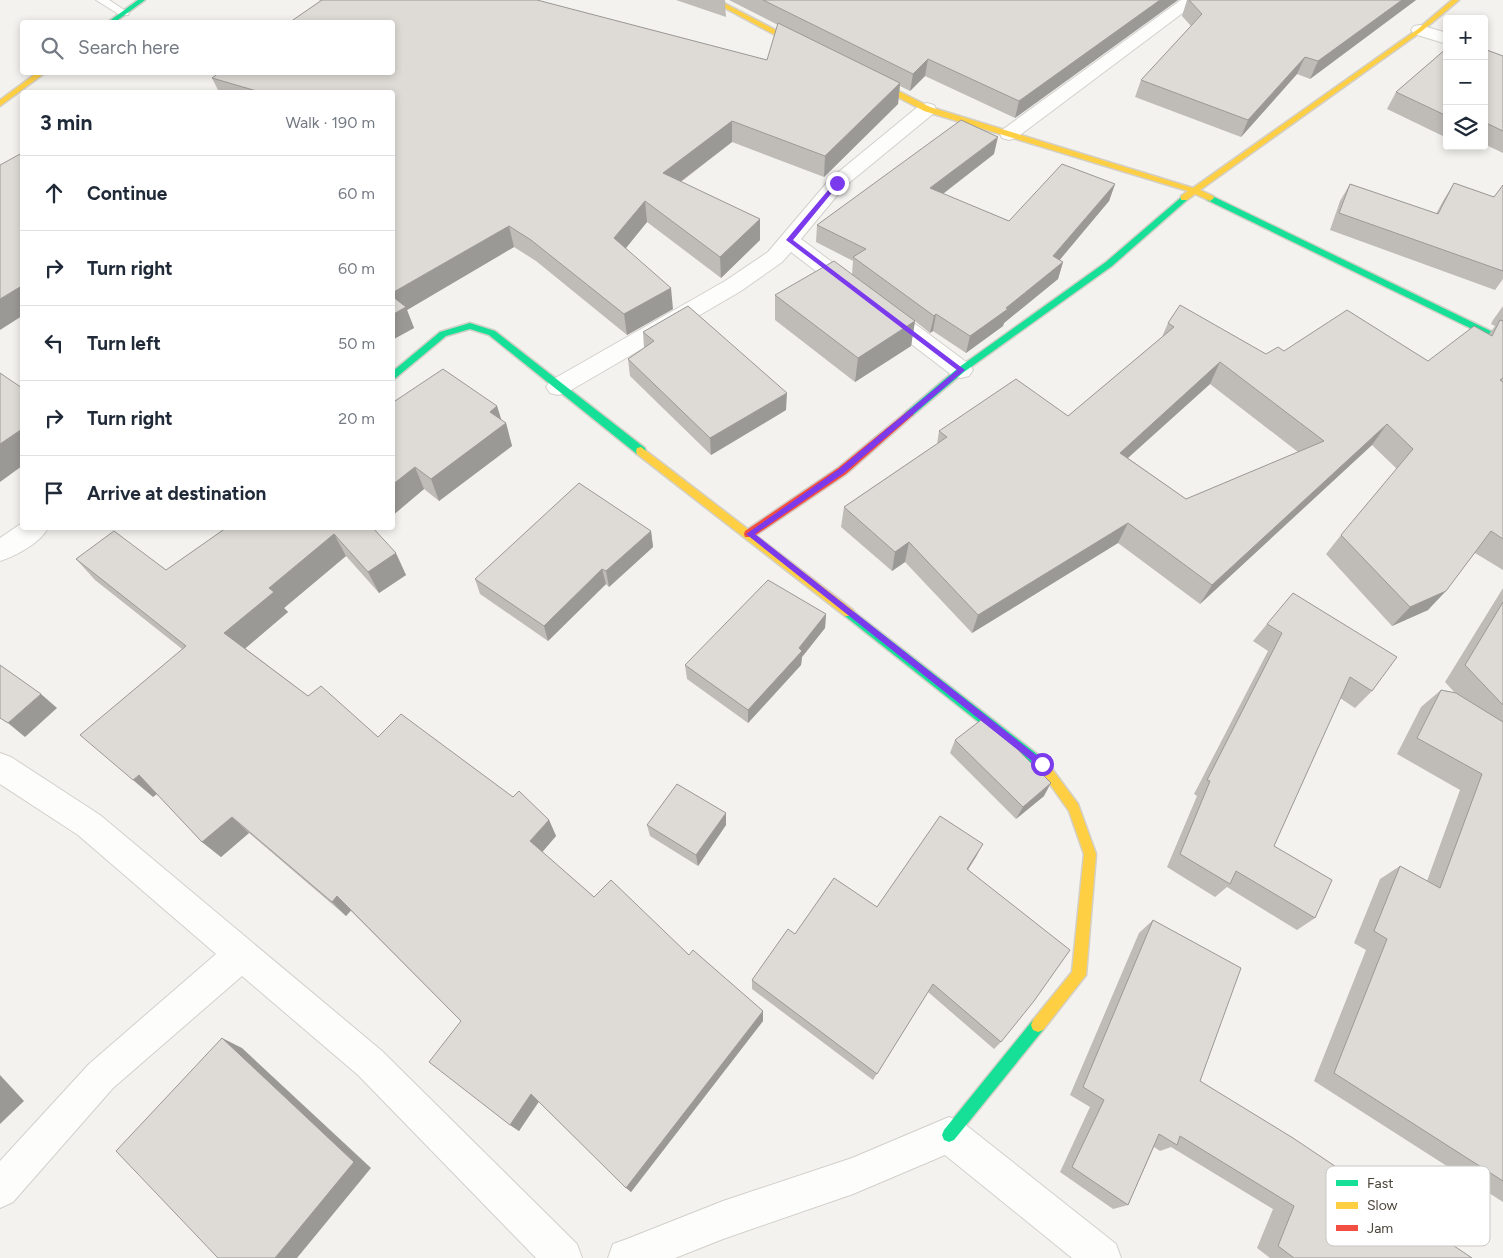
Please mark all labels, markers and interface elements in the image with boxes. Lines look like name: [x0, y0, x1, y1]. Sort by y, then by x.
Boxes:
map controls: [1443, 15, 1488, 150]
button: +: [1443, 15, 1488, 60]
search box: [20, 20, 395, 75]
icon: search: [38, 34, 66, 62]
text: Search here: [78, 36, 180, 59]
button: −: [1443, 60, 1488, 105]
button: layers: [1443, 105, 1488, 150]
text: 3 min: [40, 110, 92, 135]
text: Walk · 190 m: [285, 113, 375, 132]
route end: [826, 172, 849, 195]
icon: ahead: [40, 179, 68, 207]
text: Continue: [87, 182, 167, 205]
text: 60 m: [338, 184, 375, 203]
icon: right: [40, 254, 68, 282]
text: Turn right: [87, 257, 173, 280]
text: 60 m: [338, 259, 375, 278]
icon: left: [40, 329, 68, 357]
text: Turn left: [87, 332, 161, 355]
text: 50 m: [338, 334, 375, 353]
icon: right: [40, 404, 68, 432]
text: Turn right: [87, 407, 173, 430]
text: 20 m: [338, 409, 375, 428]
icon: arrive: [40, 479, 68, 507]
text: Arrive at destination: [87, 482, 266, 505]
route start: [1031, 753, 1054, 776]
legend: [1326, 1166, 1490, 1246]
text: Fast: [1367, 1175, 1393, 1192]
text: Slow: [1367, 1197, 1398, 1214]
text: Jam: [1367, 1220, 1393, 1237]

